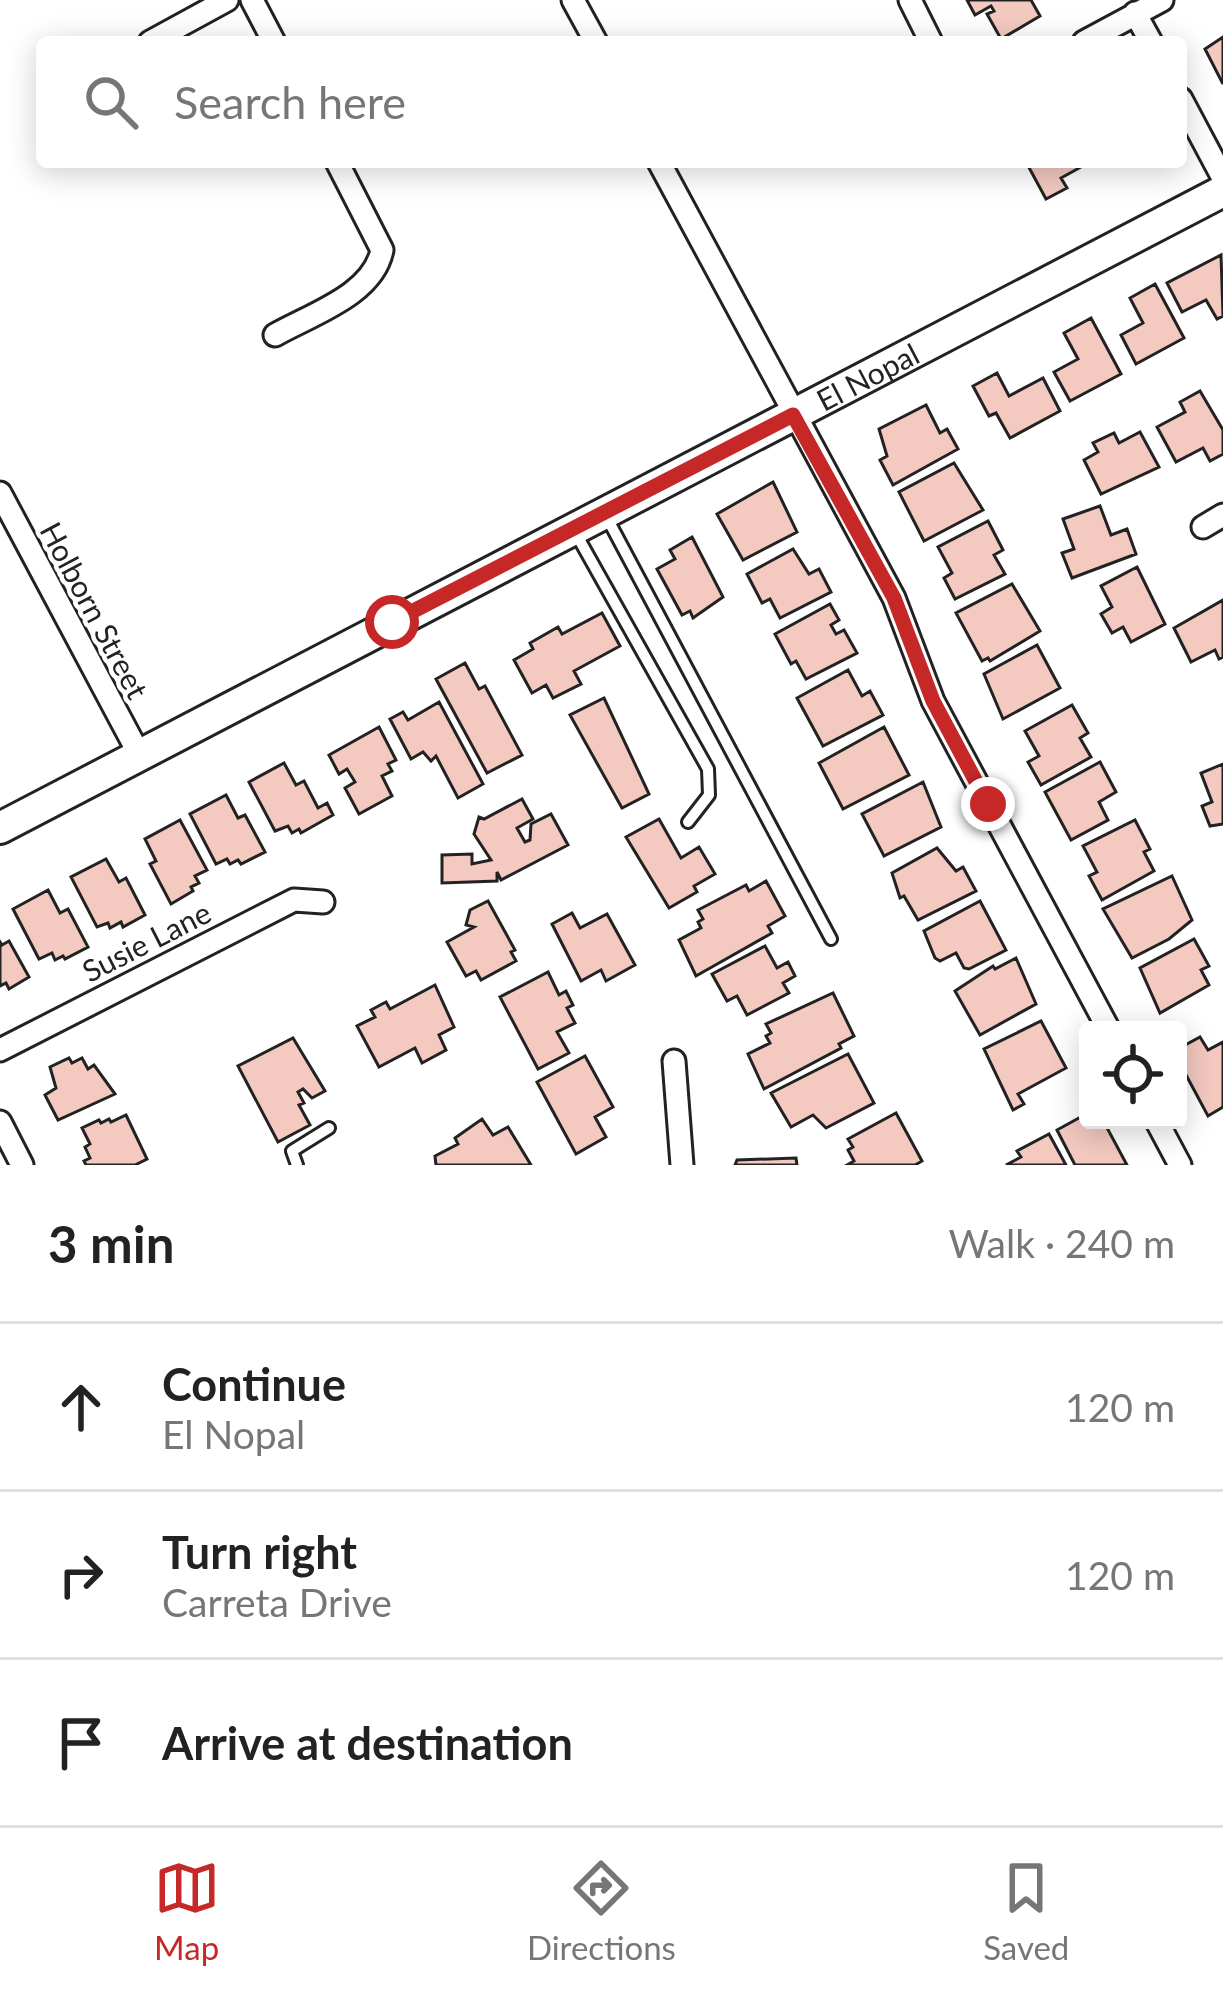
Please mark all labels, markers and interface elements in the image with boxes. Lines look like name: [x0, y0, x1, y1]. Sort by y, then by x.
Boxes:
search box: [36, 36, 1187, 168]
icon: search: [78, 69, 144, 135]
text: Search here: [174, 75, 406, 129]
street label: El Nopal: [810, 335, 925, 418]
street label: Holborn Street: [33, 516, 157, 705]
route start: [365, 595, 419, 649]
route end: [961, 777, 1015, 831]
street label: Susie Lane: [76, 893, 216, 989]
map controls: [1079, 1021, 1187, 1129]
button: locate: [1079, 1021, 1187, 1129]
text: 3 min: [48, 1213, 174, 1274]
text: Walk · 240 m: [948, 1220, 1175, 1266]
text: Continue: [162, 1357, 346, 1411]
icon: ahead: [48, 1374, 114, 1440]
text: 120 m: [1065, 1384, 1175, 1430]
text: El Nopal: [162, 1411, 305, 1457]
text: Turn right: [162, 1525, 357, 1579]
icon: right: [48, 1542, 114, 1608]
text: 120 m: [1065, 1552, 1175, 1598]
text: Carreta Drive: [162, 1579, 392, 1625]
icon: arrive: [48, 1710, 114, 1776]
text: Arrive at destination: [162, 1716, 573, 1770]
tab: Map: [154, 1855, 220, 1967]
tab: Directions: [527, 1855, 676, 1967]
tab: Saved: [983, 1855, 1069, 1967]

